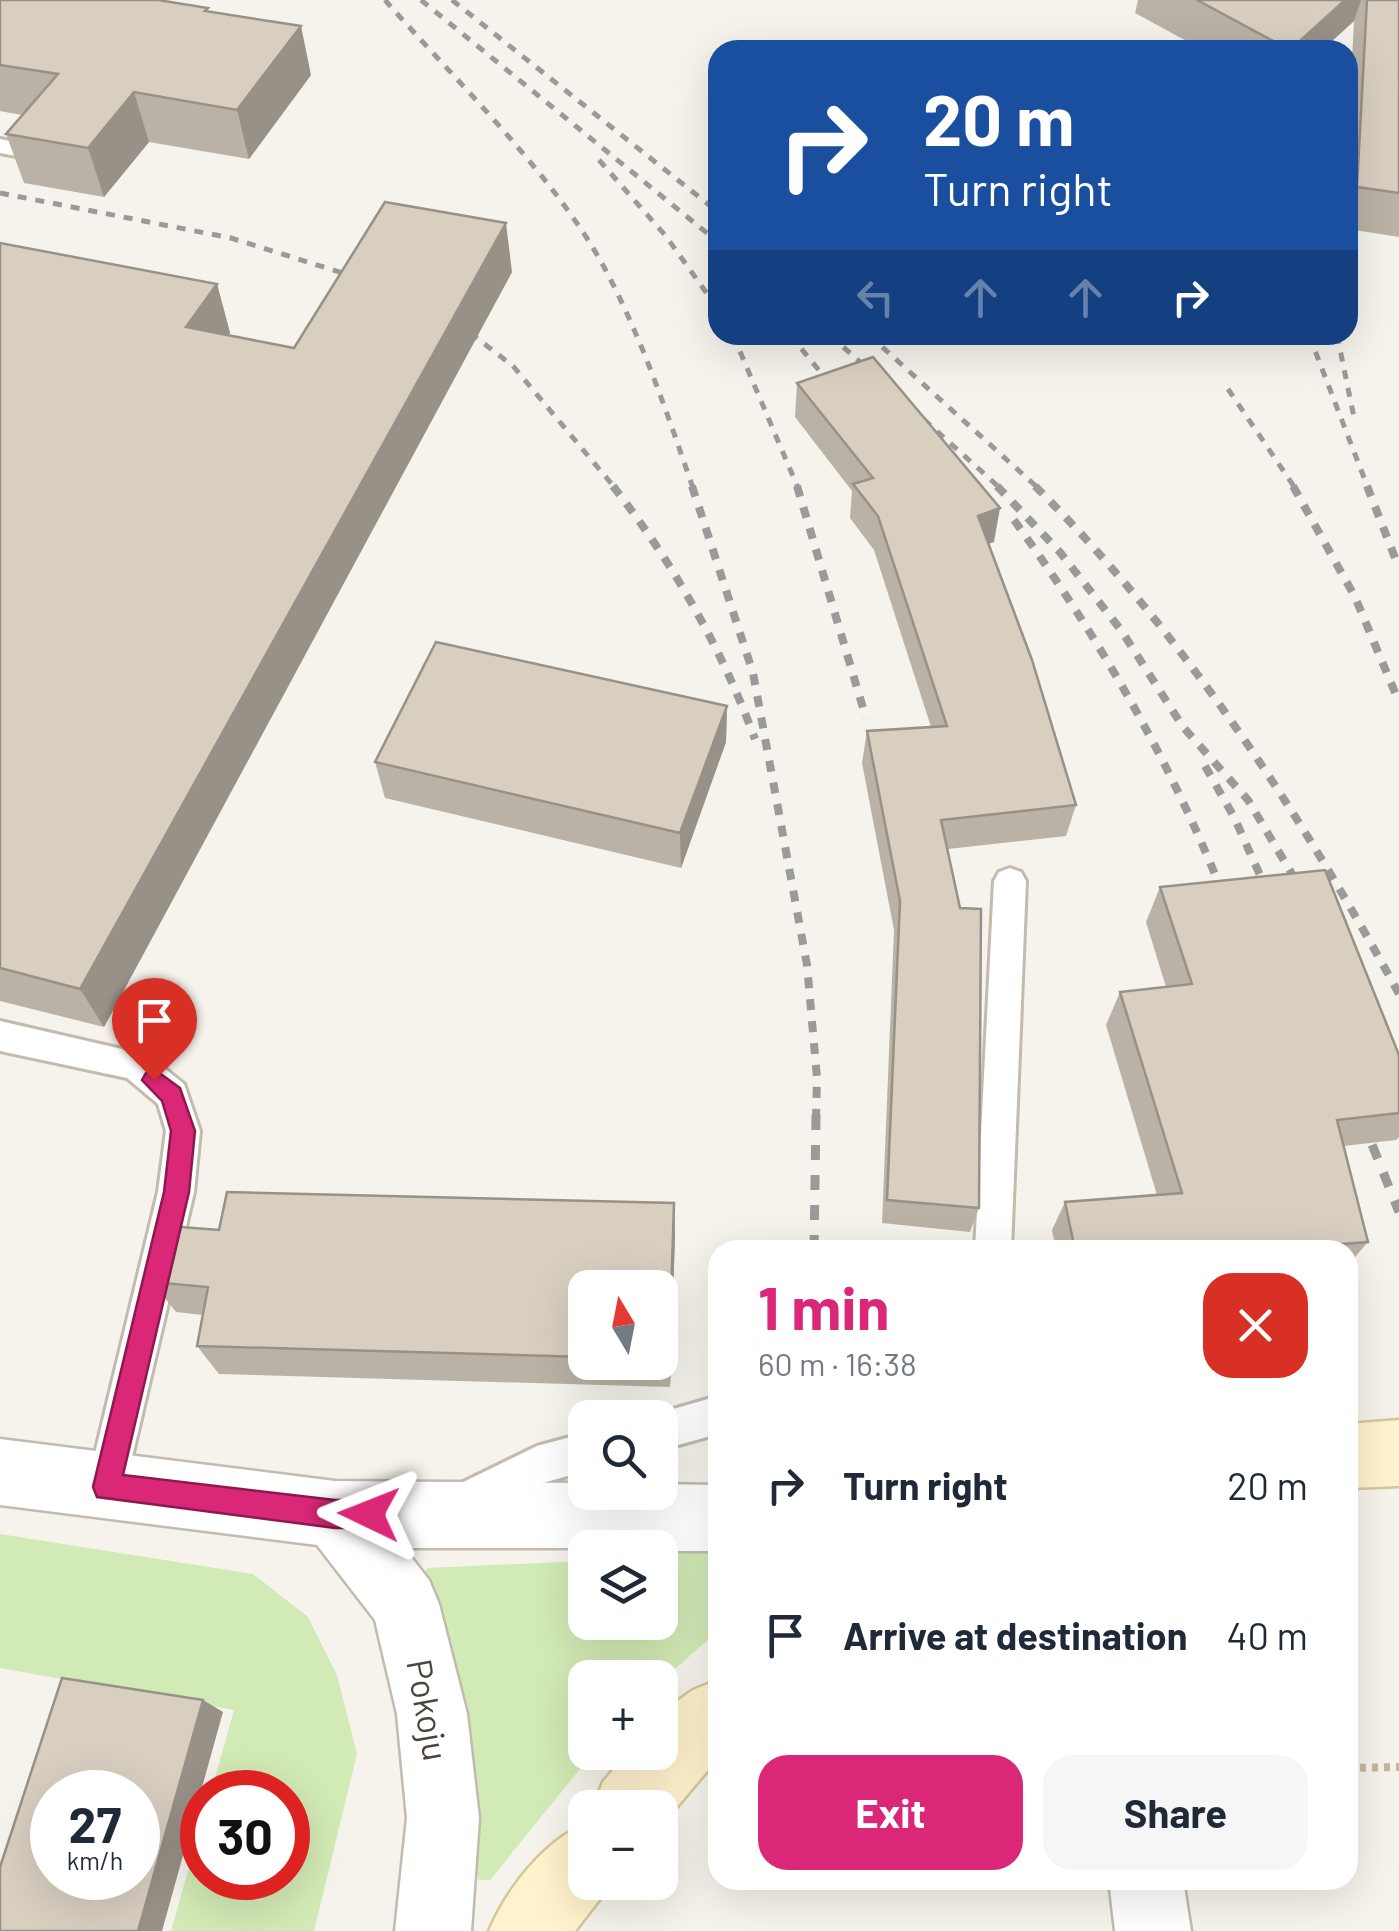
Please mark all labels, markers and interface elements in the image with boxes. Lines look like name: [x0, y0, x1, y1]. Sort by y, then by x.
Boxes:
text: 20 m: [923, 76, 1075, 160]
icon: right: [758, 80, 888, 210]
text: Turn right: [923, 161, 1113, 215]
icon: left: [848, 270, 903, 325]
icon: ahead: [953, 270, 1008, 325]
icon: ahead: [1058, 270, 1113, 325]
icon: right: [1163, 270, 1218, 325]
pin: [112, 978, 197, 1081]
icon: arrive: [127, 993, 182, 1048]
north arrow: [568, 1270, 678, 1380]
map controls: [568, 1270, 678, 1900]
text: 1 min: [758, 1270, 889, 1342]
button: close: [1203, 1273, 1308, 1378]
text: 60 m · 16:38: [758, 1344, 917, 1382]
button: search: [568, 1400, 678, 1510]
icon: right: [758, 1458, 813, 1513]
position arrow: [317, 1462, 421, 1566]
text: Turn right: [843, 1462, 1008, 1508]
text: 20 m: [1227, 1462, 1308, 1508]
button: layers: [568, 1530, 678, 1640]
icon: arrive: [758, 1608, 813, 1663]
text: Arrive at destination: [843, 1612, 1188, 1658]
text: 40 m: [1227, 1612, 1308, 1658]
street label: Pokoju: [399, 1656, 459, 1764]
button: +: [568, 1660, 678, 1770]
button: Exit: [758, 1755, 1023, 1870]
button: Share: [1043, 1755, 1308, 1870]
speed limit sign: 30: [180, 1770, 310, 1900]
button: −: [568, 1790, 678, 1900]
text: 27: [69, 1793, 121, 1853]
text: km/h: [67, 1845, 123, 1875]

